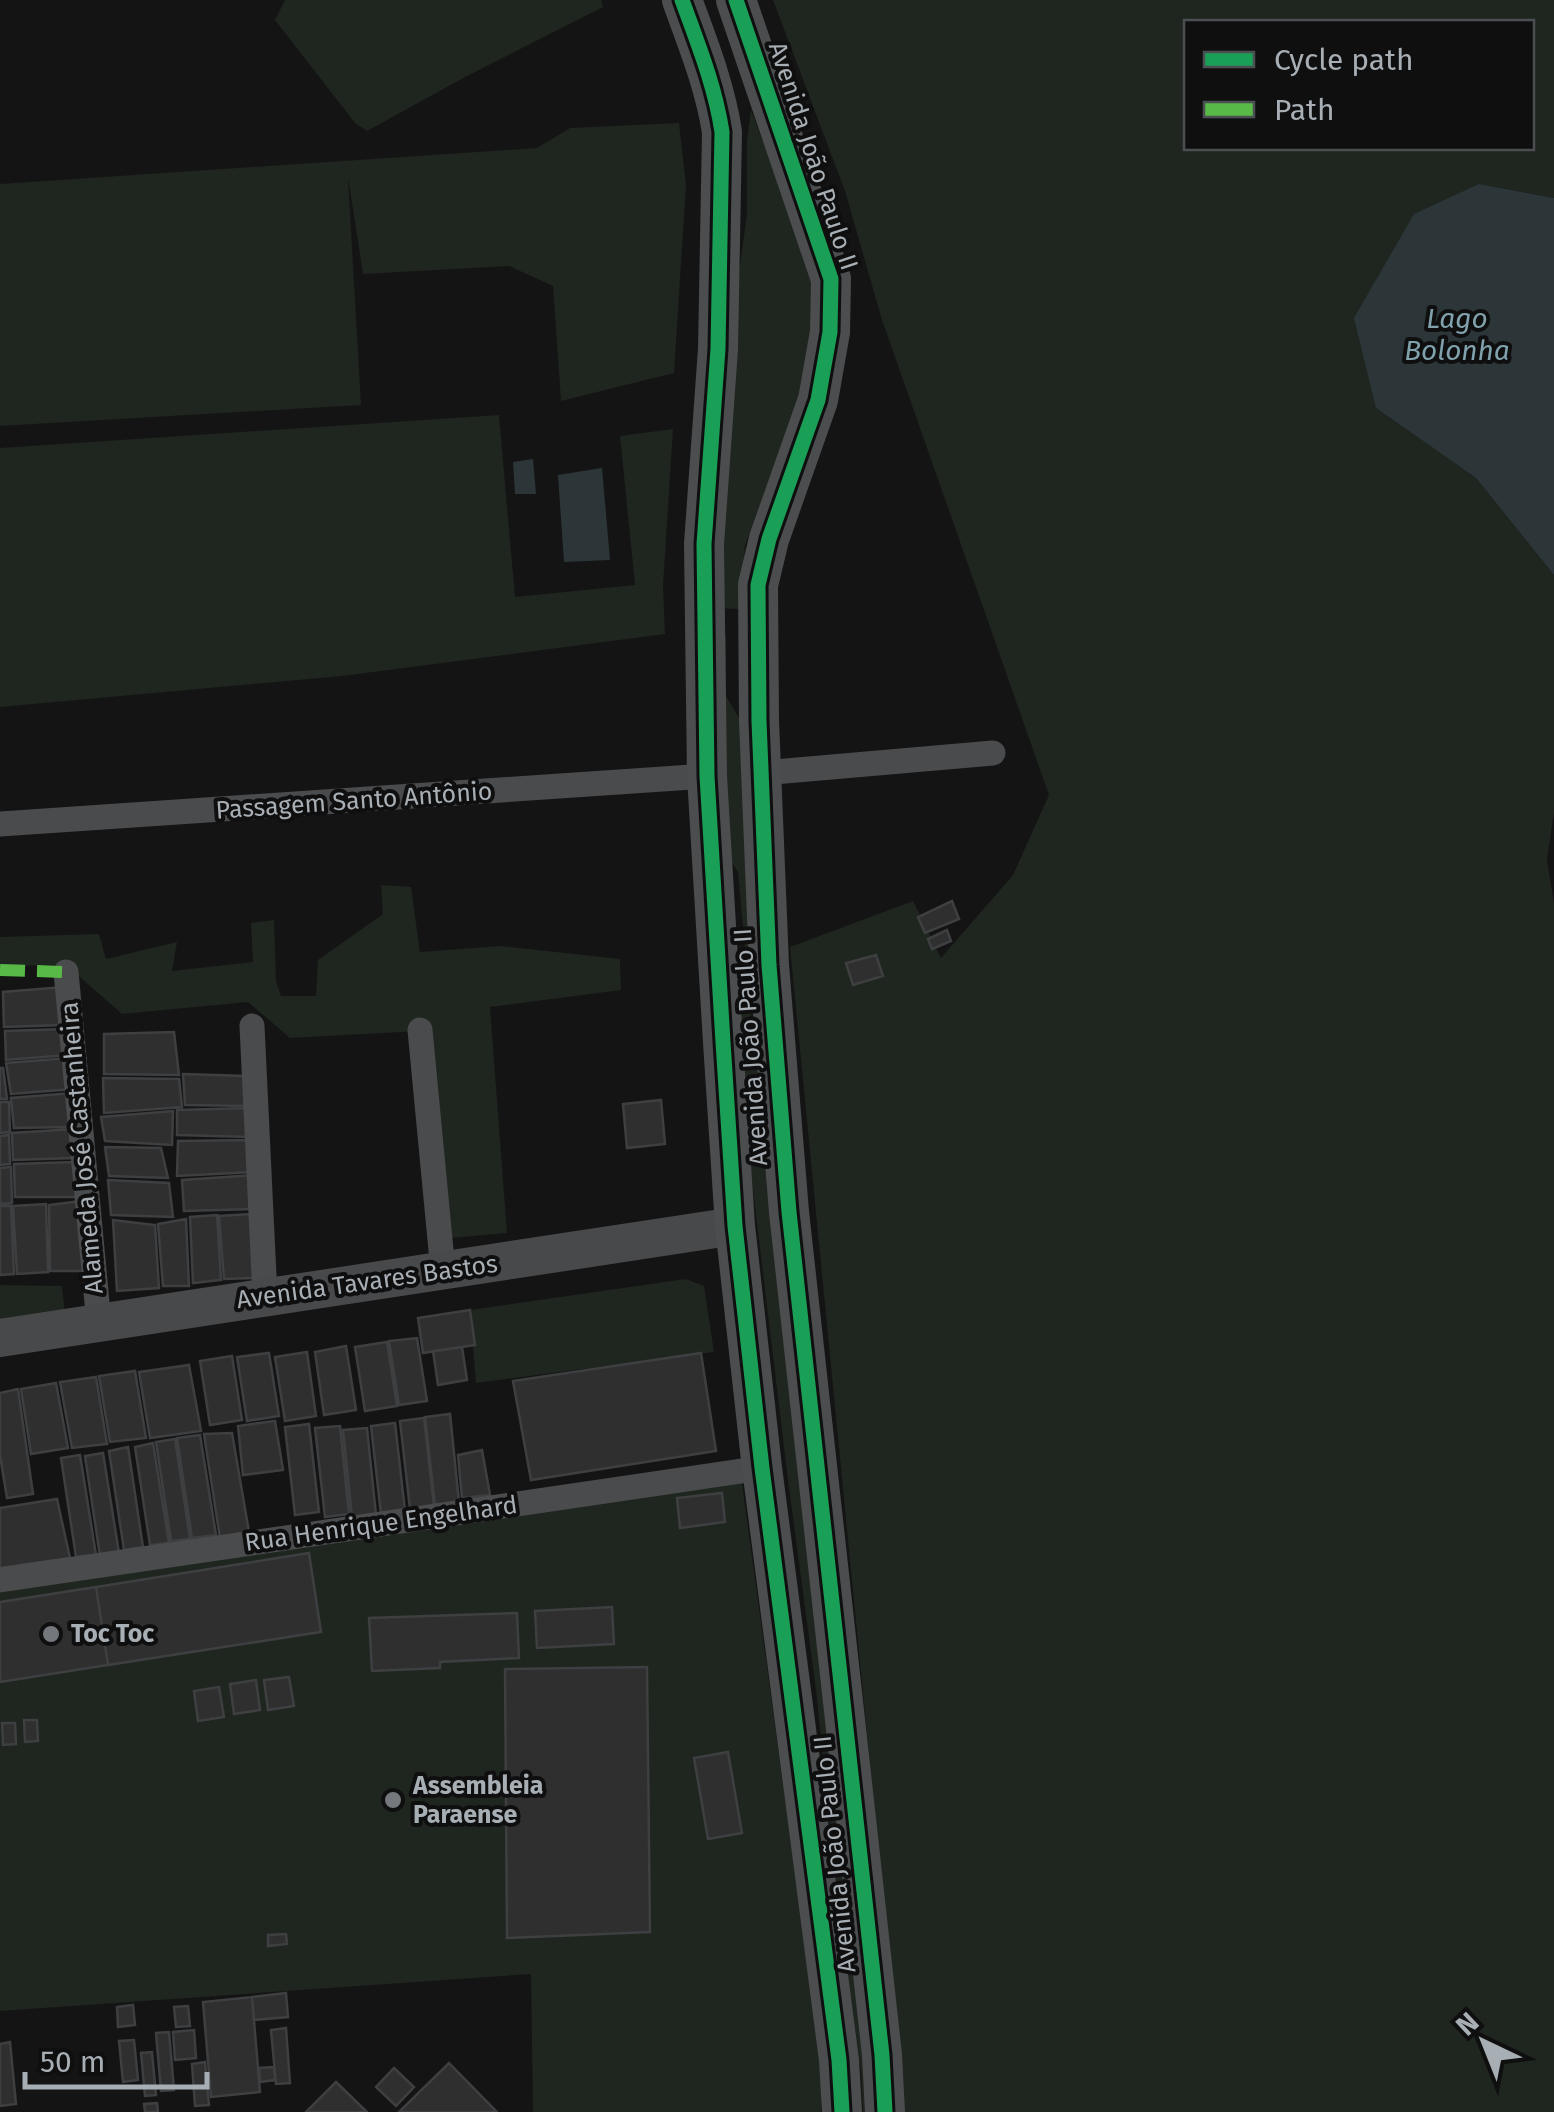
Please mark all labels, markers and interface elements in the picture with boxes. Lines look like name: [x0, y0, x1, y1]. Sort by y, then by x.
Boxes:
legend: [1184, 20, 1534, 150]
street label: Avenida João Paulo II: [762, 38, 864, 274]
text: Cycle path: [1274, 42, 1413, 78]
text: Path: [1274, 92, 1335, 128]
water label: Lago Bolonha: [1404, 302, 1510, 367]
street label: Passagem Santo Antônio: [215, 776, 493, 826]
street label: Avenida João Paulo II: [728, 927, 774, 1167]
street label: Alameda José Castanheira: [54, 1001, 110, 1295]
street label: Avenida Tavares Bastos: [234, 1249, 500, 1315]
street label: Rua Henrique Engelhard: [243, 1490, 519, 1558]
place label: Toc Toc: [71, 1619, 154, 1649]
marker: Toc Toc: [40, 1623, 62, 1645]
street label: Avenida João Paulo II: [808, 1734, 862, 1974]
place label: Assembleia Paraense: [412, 1771, 543, 1830]
marker: Assembleia Paraense: [382, 1789, 404, 1811]
north arrow: [1434, 1992, 1534, 2092]
text: N: [1449, 2006, 1485, 2042]
scale bar: [25, 2027, 208, 2089]
text: 50 m: [40, 2044, 105, 2080]

